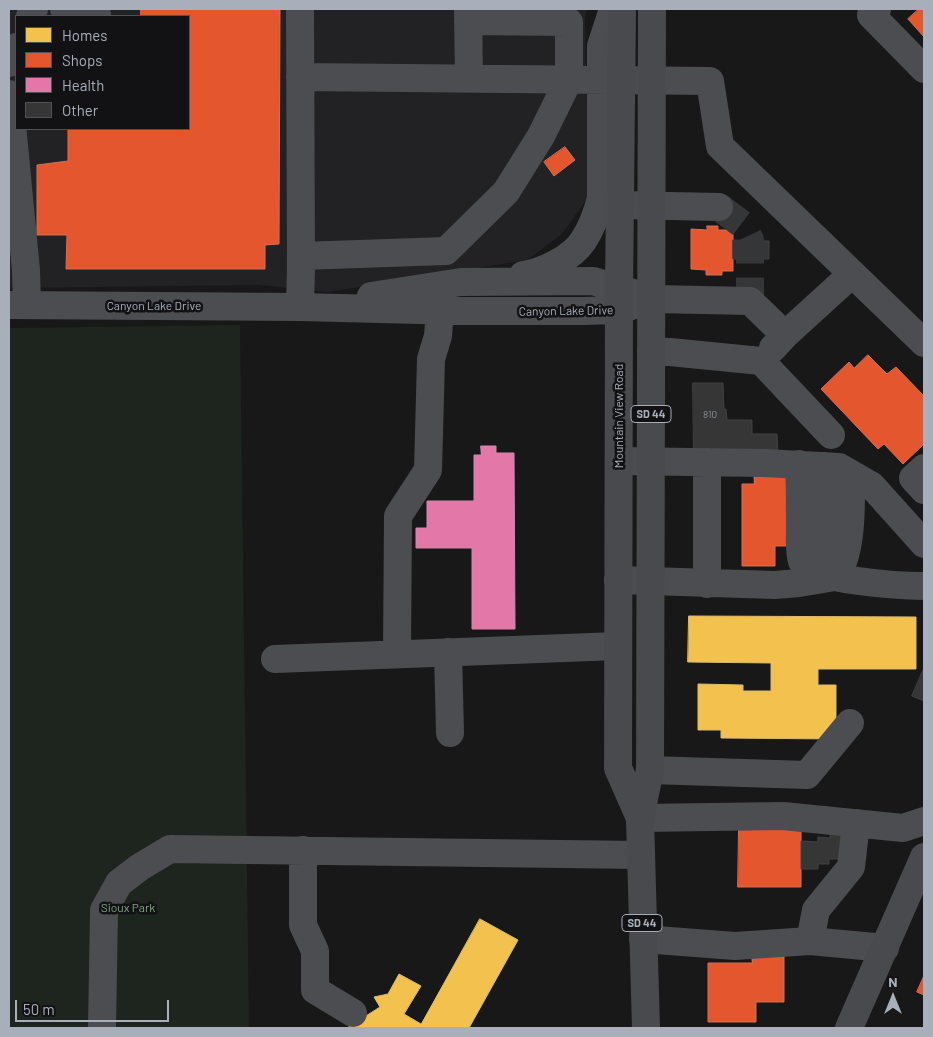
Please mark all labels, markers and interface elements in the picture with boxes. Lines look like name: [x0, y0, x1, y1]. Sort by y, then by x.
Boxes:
legend: [15, 15, 190, 130]
text: Homes: [62, 26, 107, 44]
text: Shops: [62, 51, 102, 69]
text: Health: [62, 76, 104, 94]
text: Other: [62, 101, 98, 119]
street label: Canyon Lake Drive: [107, 299, 201, 313]
street label: Canyon Lake Drive: [519, 303, 613, 319]
street label: Mountain View Road: [612, 364, 626, 468]
road number: SD 44: [631, 406, 671, 422]
house number: 810: [703, 409, 717, 421]
park label: Sioux Park: [101, 901, 155, 915]
road number: SD 44: [622, 914, 662, 931]
north arrow: [868, 972, 918, 1022]
text: N: [888, 973, 898, 990]
scale bar: [18, 990, 171, 1022]
text: 50 m: [23, 1000, 55, 1018]

